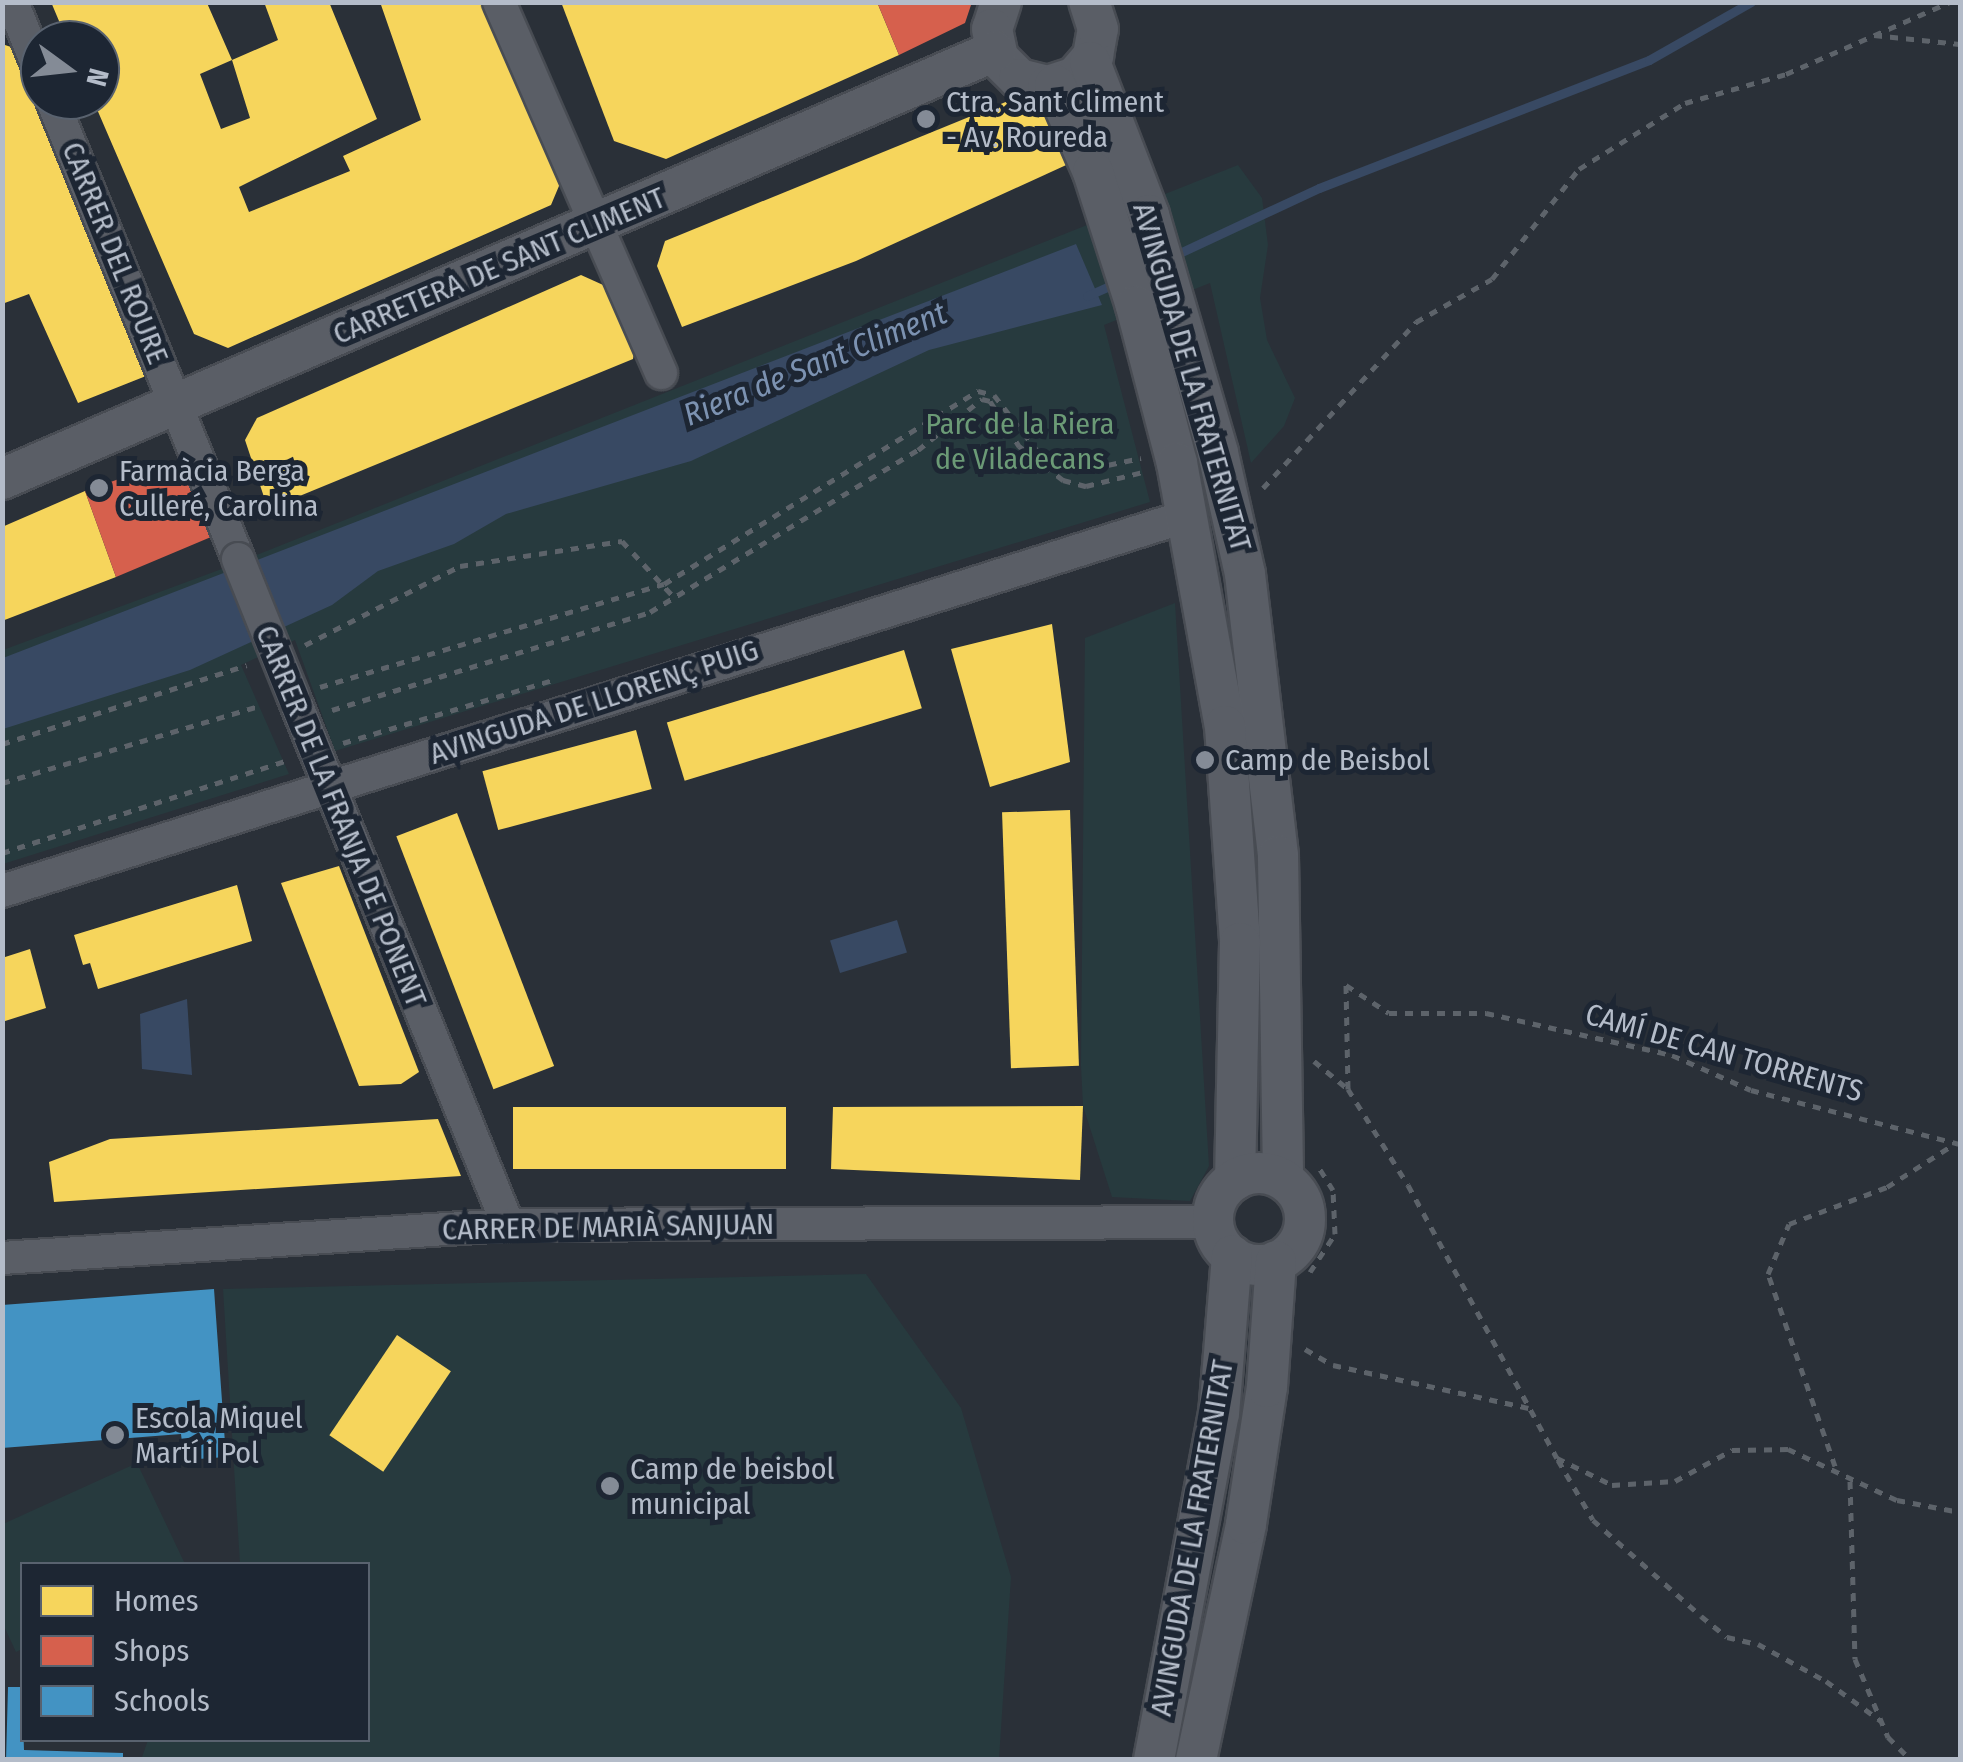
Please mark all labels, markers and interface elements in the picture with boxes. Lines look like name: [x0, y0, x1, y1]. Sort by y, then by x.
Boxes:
north arrow: [20, 20, 120, 120]
text: N: [79, 65, 116, 90]
place label: Ctra. Sant Climent - Av. Roureda: [946, 84, 1164, 154]
marker: Ctra. Sant Climent - Av. Roureda: [915, 108, 937, 130]
street label: CARRER DEL ROURE: [54, 137, 176, 369]
street label: CARRETERA DE SANT CLIMENT: [328, 180, 670, 352]
street label: AVINGUDA DE LA FRATERNITAT: [1125, 199, 1259, 555]
water label: Riera de Sant Climent: [678, 294, 952, 434]
park label: Parc de la Riera de Viladecans: [926, 406, 1114, 476]
place label: Farmàcia Berga Culleré, Carolina: [119, 453, 318, 524]
marker: Farmàcia Berga Culleré, Carolina: [88, 477, 110, 499]
street label: CARRER DE LA FRANJA DE PONENT: [248, 620, 434, 1012]
street label: AVINGUDA DE LLORENÇ PUIG: [425, 632, 763, 772]
place label: Camp de Beisbol: [1225, 742, 1430, 778]
marker: Camp de Beisbol: [1194, 749, 1216, 771]
street label: CAMÍ DE CAN TORRENTS: [1581, 996, 1867, 1110]
street label: CARRER DE MARIÀ SANJUAN: [442, 1206, 774, 1248]
street label: AVINGUDA DE LA FRATERNITAT: [1143, 1357, 1241, 1719]
place label: Escola Miquel Martí i Pol: [135, 1400, 303, 1470]
marker: Escola Miquel Martí i Pol: [104, 1424, 126, 1446]
place label: Camp de beisbol municipal: [630, 1451, 834, 1522]
marker: Camp de beisbol municipal: [599, 1475, 621, 1497]
legend: [20, 1562, 370, 1742]
text: Homes: [114, 1583, 199, 1619]
text: Shops: [114, 1633, 189, 1669]
text: Schools: [114, 1683, 210, 1719]

